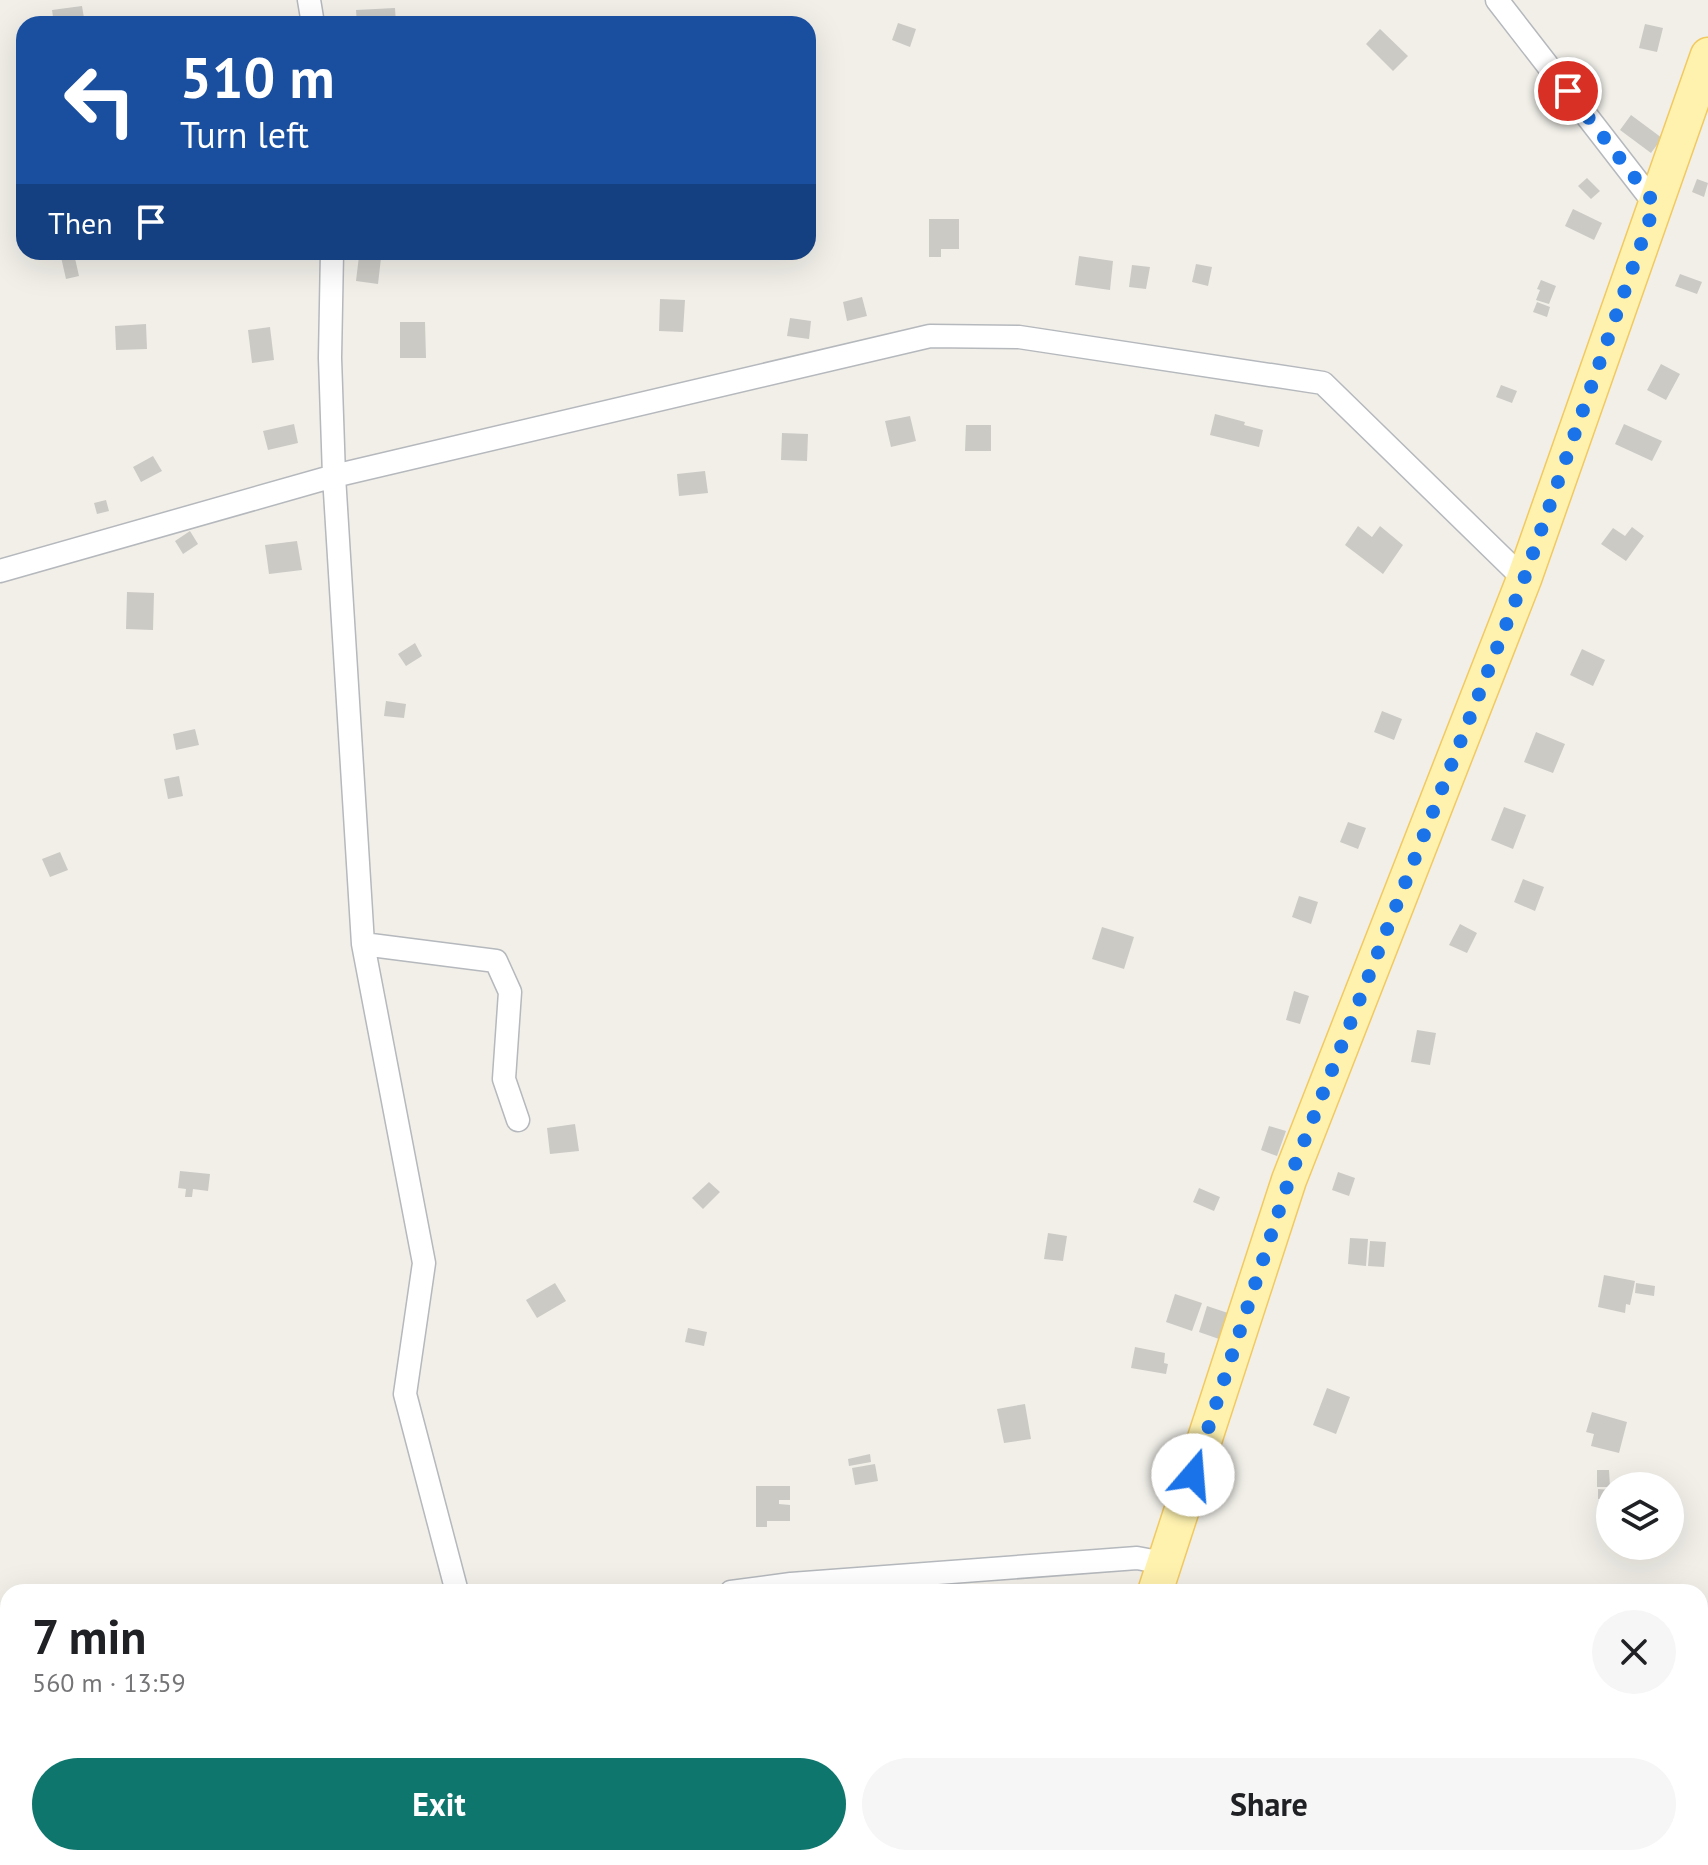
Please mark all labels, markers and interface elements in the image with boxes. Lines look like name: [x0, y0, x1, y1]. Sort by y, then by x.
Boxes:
text: 510 m: [180, 41, 335, 113]
icon: left: [48, 48, 152, 152]
pin: [1534, 57, 1602, 125]
icon: arrive: [1546, 69, 1590, 113]
text: Turn left: [180, 111, 309, 158]
icon: arrive: [129, 200, 173, 244]
text: Then: [48, 203, 113, 242]
position arrow: [1151, 1433, 1235, 1517]
map controls: [1596, 1472, 1684, 1560]
button: layers: [1596, 1472, 1684, 1560]
text: 7 min: [32, 1605, 146, 1667]
button: close: [1592, 1610, 1676, 1694]
text: 560 m · 13:59: [32, 1666, 186, 1699]
button: Exit: [32, 1758, 846, 1850]
button: Share: [862, 1758, 1676, 1850]

